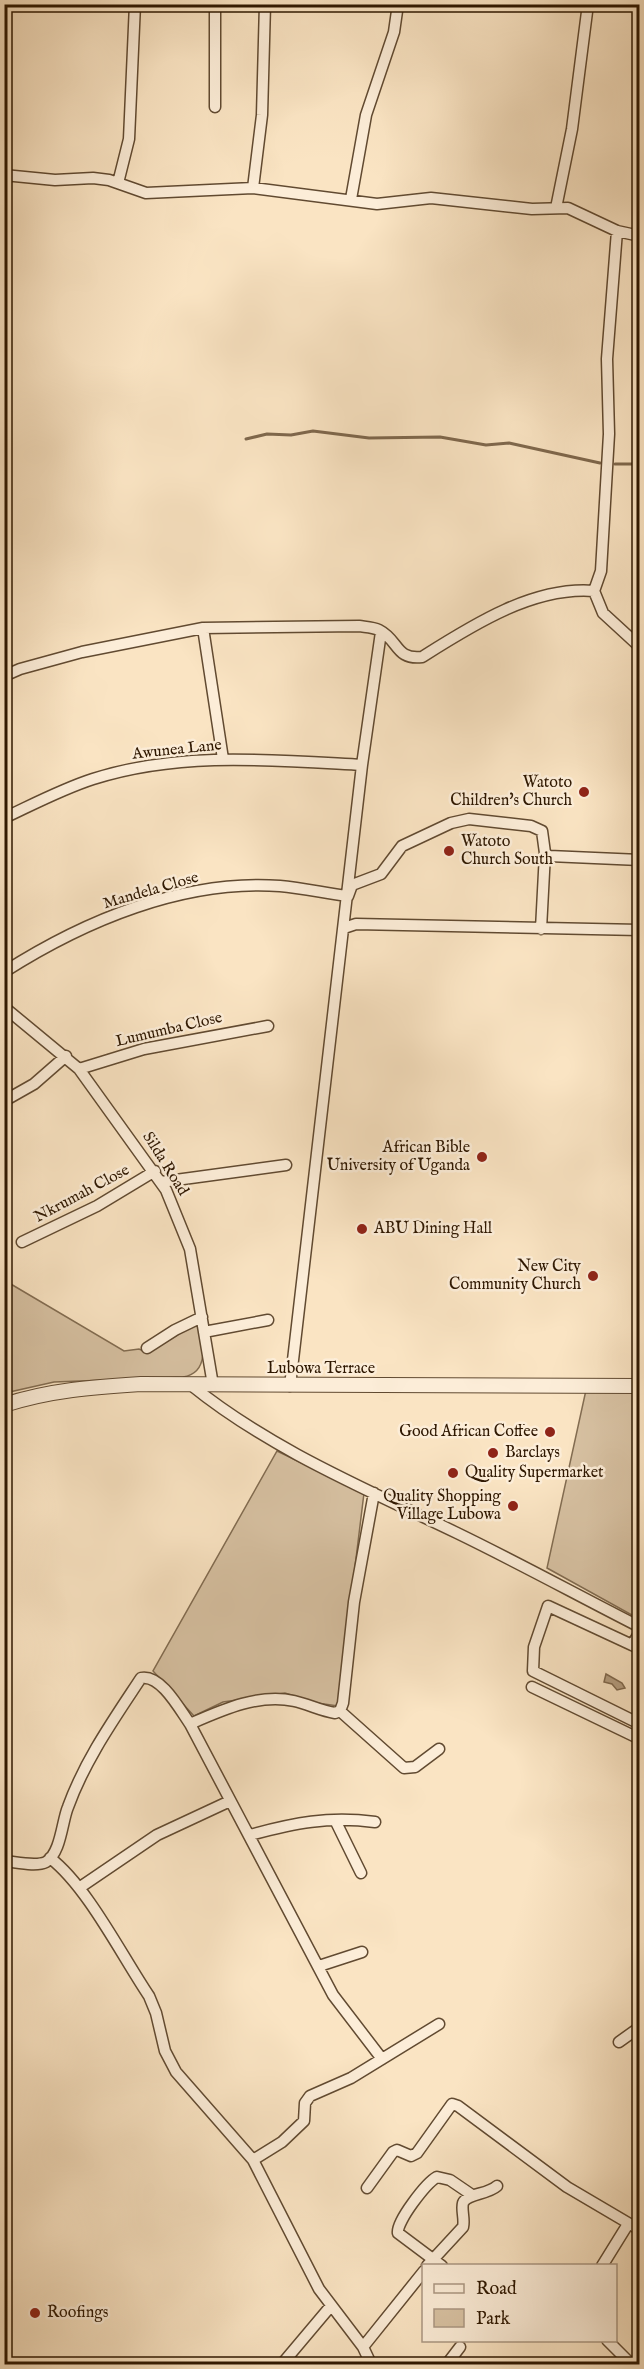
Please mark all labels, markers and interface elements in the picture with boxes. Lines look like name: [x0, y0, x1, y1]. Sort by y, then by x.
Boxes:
street label: Awunea Lane: [130, 735, 223, 765]
place label: Watoto Children's Church: [450, 773, 572, 811]
marker: Watoto Children's Church: [577, 785, 591, 799]
place label: Watoto Church South: [461, 832, 553, 870]
marker: Watoto Church South: [442, 844, 456, 858]
street label: Mandela Close: [101, 868, 201, 914]
street label: Lumumba Close: [114, 1008, 224, 1052]
street label: Silda Road: [137, 1128, 193, 1200]
place label: African Bible University of Uganda: [327, 1138, 470, 1176]
marker: African Bible University of Uganda: [475, 1150, 489, 1164]
street label: Nkrumah Close: [31, 1160, 133, 1228]
place label: ABU Dining Hall: [373, 1219, 493, 1239]
marker: ABU Dining Hall: [355, 1222, 369, 1236]
place label: New City Community Church: [449, 1257, 581, 1295]
marker: New City Community Church: [586, 1269, 600, 1283]
street label: Lubowa Terrace: [267, 1359, 375, 1379]
place label: Good African Coffee: [399, 1422, 538, 1442]
marker: Good African Coffee: [543, 1425, 557, 1439]
place label: Barclays: [505, 1443, 560, 1463]
marker: Barclays: [486, 1446, 500, 1460]
place label: Quality Supermarket: [465, 1463, 604, 1483]
marker: Quality Supermarket: [446, 1466, 460, 1480]
place label: Quality Shopping Village Lubowa: [383, 1487, 501, 1525]
marker: Quality Shopping Village Lubowa: [506, 1499, 520, 1513]
legend: [422, 2264, 617, 2342]
text: Road: [476, 2278, 517, 2301]
place label: Roofings: [47, 2303, 109, 2323]
marker: Roofings: [28, 2306, 42, 2320]
text: Park: [476, 2308, 511, 2331]

